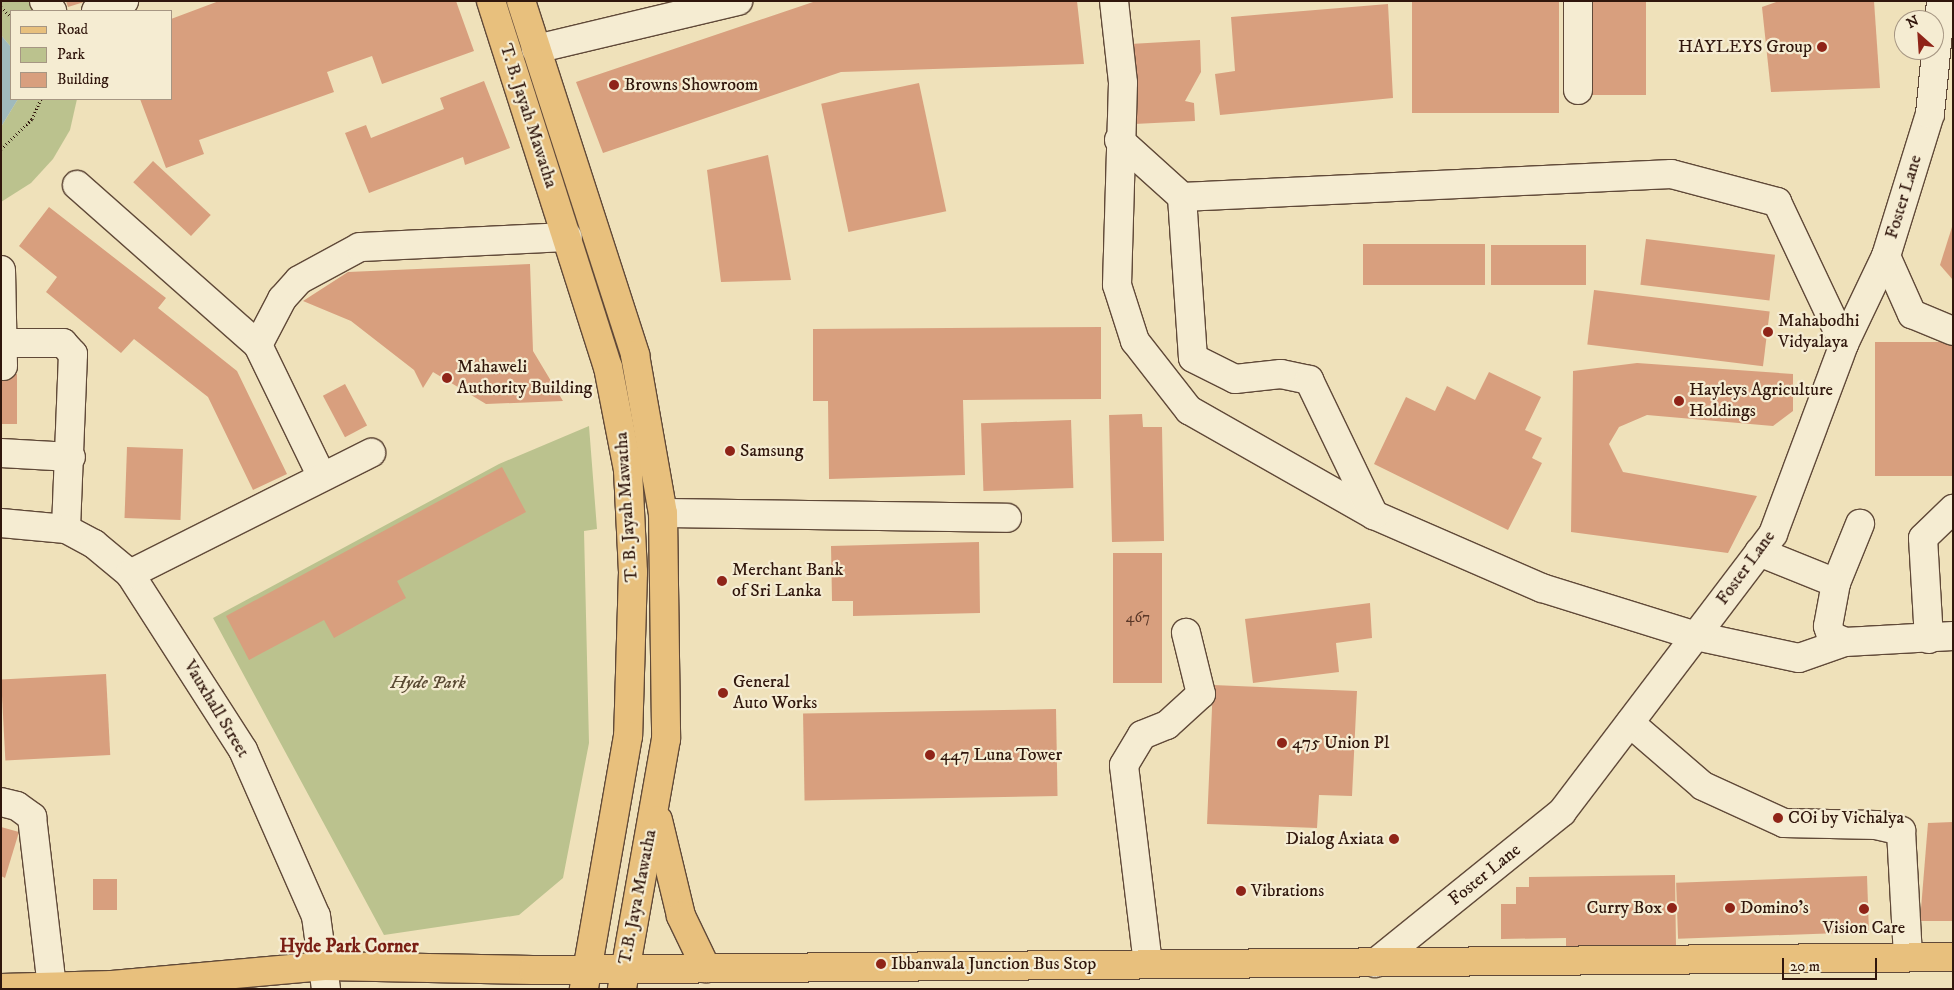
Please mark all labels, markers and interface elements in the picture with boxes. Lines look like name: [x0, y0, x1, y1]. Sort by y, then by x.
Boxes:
legend: [10, 10, 172, 100]
north arrow: [1894, 10, 1944, 60]
text: N: [1904, 12, 1922, 33]
text: Road: [57, 20, 88, 39]
place label: HAYLEYS Group: [1678, 36, 1812, 58]
street label: T. B. Jayah Mawatha: [495, 41, 561, 191]
marker: HAYLEYS Group: [1816, 41, 1828, 53]
text: Park: [57, 45, 85, 64]
text: Building: [57, 70, 109, 89]
place label: Browns Showroom: [624, 74, 758, 96]
marker: Browns Showroom: [608, 79, 620, 91]
street label: Foster Lane: [1881, 153, 1927, 241]
place label: Mahabodhi Vidyalaya: [1778, 311, 1859, 354]
marker: Mahabodhi Vidyalaya: [1762, 326, 1774, 338]
place label: Mahaweli Authority Building: [457, 357, 592, 399]
marker: Mahaweli Authority Building: [441, 372, 453, 384]
place label: Hayleys Agriculture Holdings: [1689, 380, 1833, 422]
marker: Hayleys Agriculture Holdings: [1673, 395, 1685, 407]
street label: T. B. Jayah Mawatha: [611, 431, 643, 583]
place label: Samsung: [740, 440, 803, 462]
marker: Samsung: [724, 445, 736, 457]
street label: Foster Lane: [1712, 527, 1780, 609]
place label: Merchant Bank of Sri Lanka: [732, 560, 843, 602]
marker: Merchant Bank of Sri Lanka: [716, 575, 728, 587]
house number: 467: [1126, 609, 1150, 627]
street label: Vauxhall Street: [178, 656, 254, 762]
park label: Hyde Park: [390, 672, 466, 694]
place label: General Auto Works: [733, 672, 817, 714]
marker: General Auto Works: [717, 687, 729, 699]
place label: 475 Union Pl: [1292, 732, 1389, 754]
marker: 475 Union Pl: [1276, 737, 1288, 749]
place label: 447 Luna Tower: [940, 744, 1062, 766]
marker: 447 Luna Tower: [924, 749, 936, 761]
place label: COi by Vichalya: [1788, 807, 1904, 829]
marker: COi by Vichalya: [1772, 812, 1784, 824]
street label: T.B. Jaya Mawatha: [614, 828, 662, 966]
place label: Dialog Axiata: [1286, 828, 1384, 850]
marker: Dialog Axiata: [1388, 833, 1400, 845]
street label: Foster Lane: [1445, 839, 1525, 911]
place label: Vibrations: [1251, 880, 1324, 902]
marker: Vibrations: [1235, 885, 1247, 897]
place label: Curry Box: [1587, 897, 1662, 919]
place label: Domino's: [1740, 897, 1809, 919]
marker: Curry Box: [1666, 902, 1678, 914]
marker: Domino's: [1724, 902, 1736, 914]
marker: Vision Care: [1858, 903, 1870, 915]
place label: Vision Care: [1823, 917, 1905, 939]
district label: Hyde Park Corner: [279, 936, 419, 958]
scale bar: [1784, 948, 1879, 980]
place label: Ibbanwala Junction Bus Stop: [891, 953, 1096, 975]
text: 20 m: [1790, 957, 1820, 976]
marker: Ibbanwala Junction Bus Stop: [875, 958, 887, 970]

